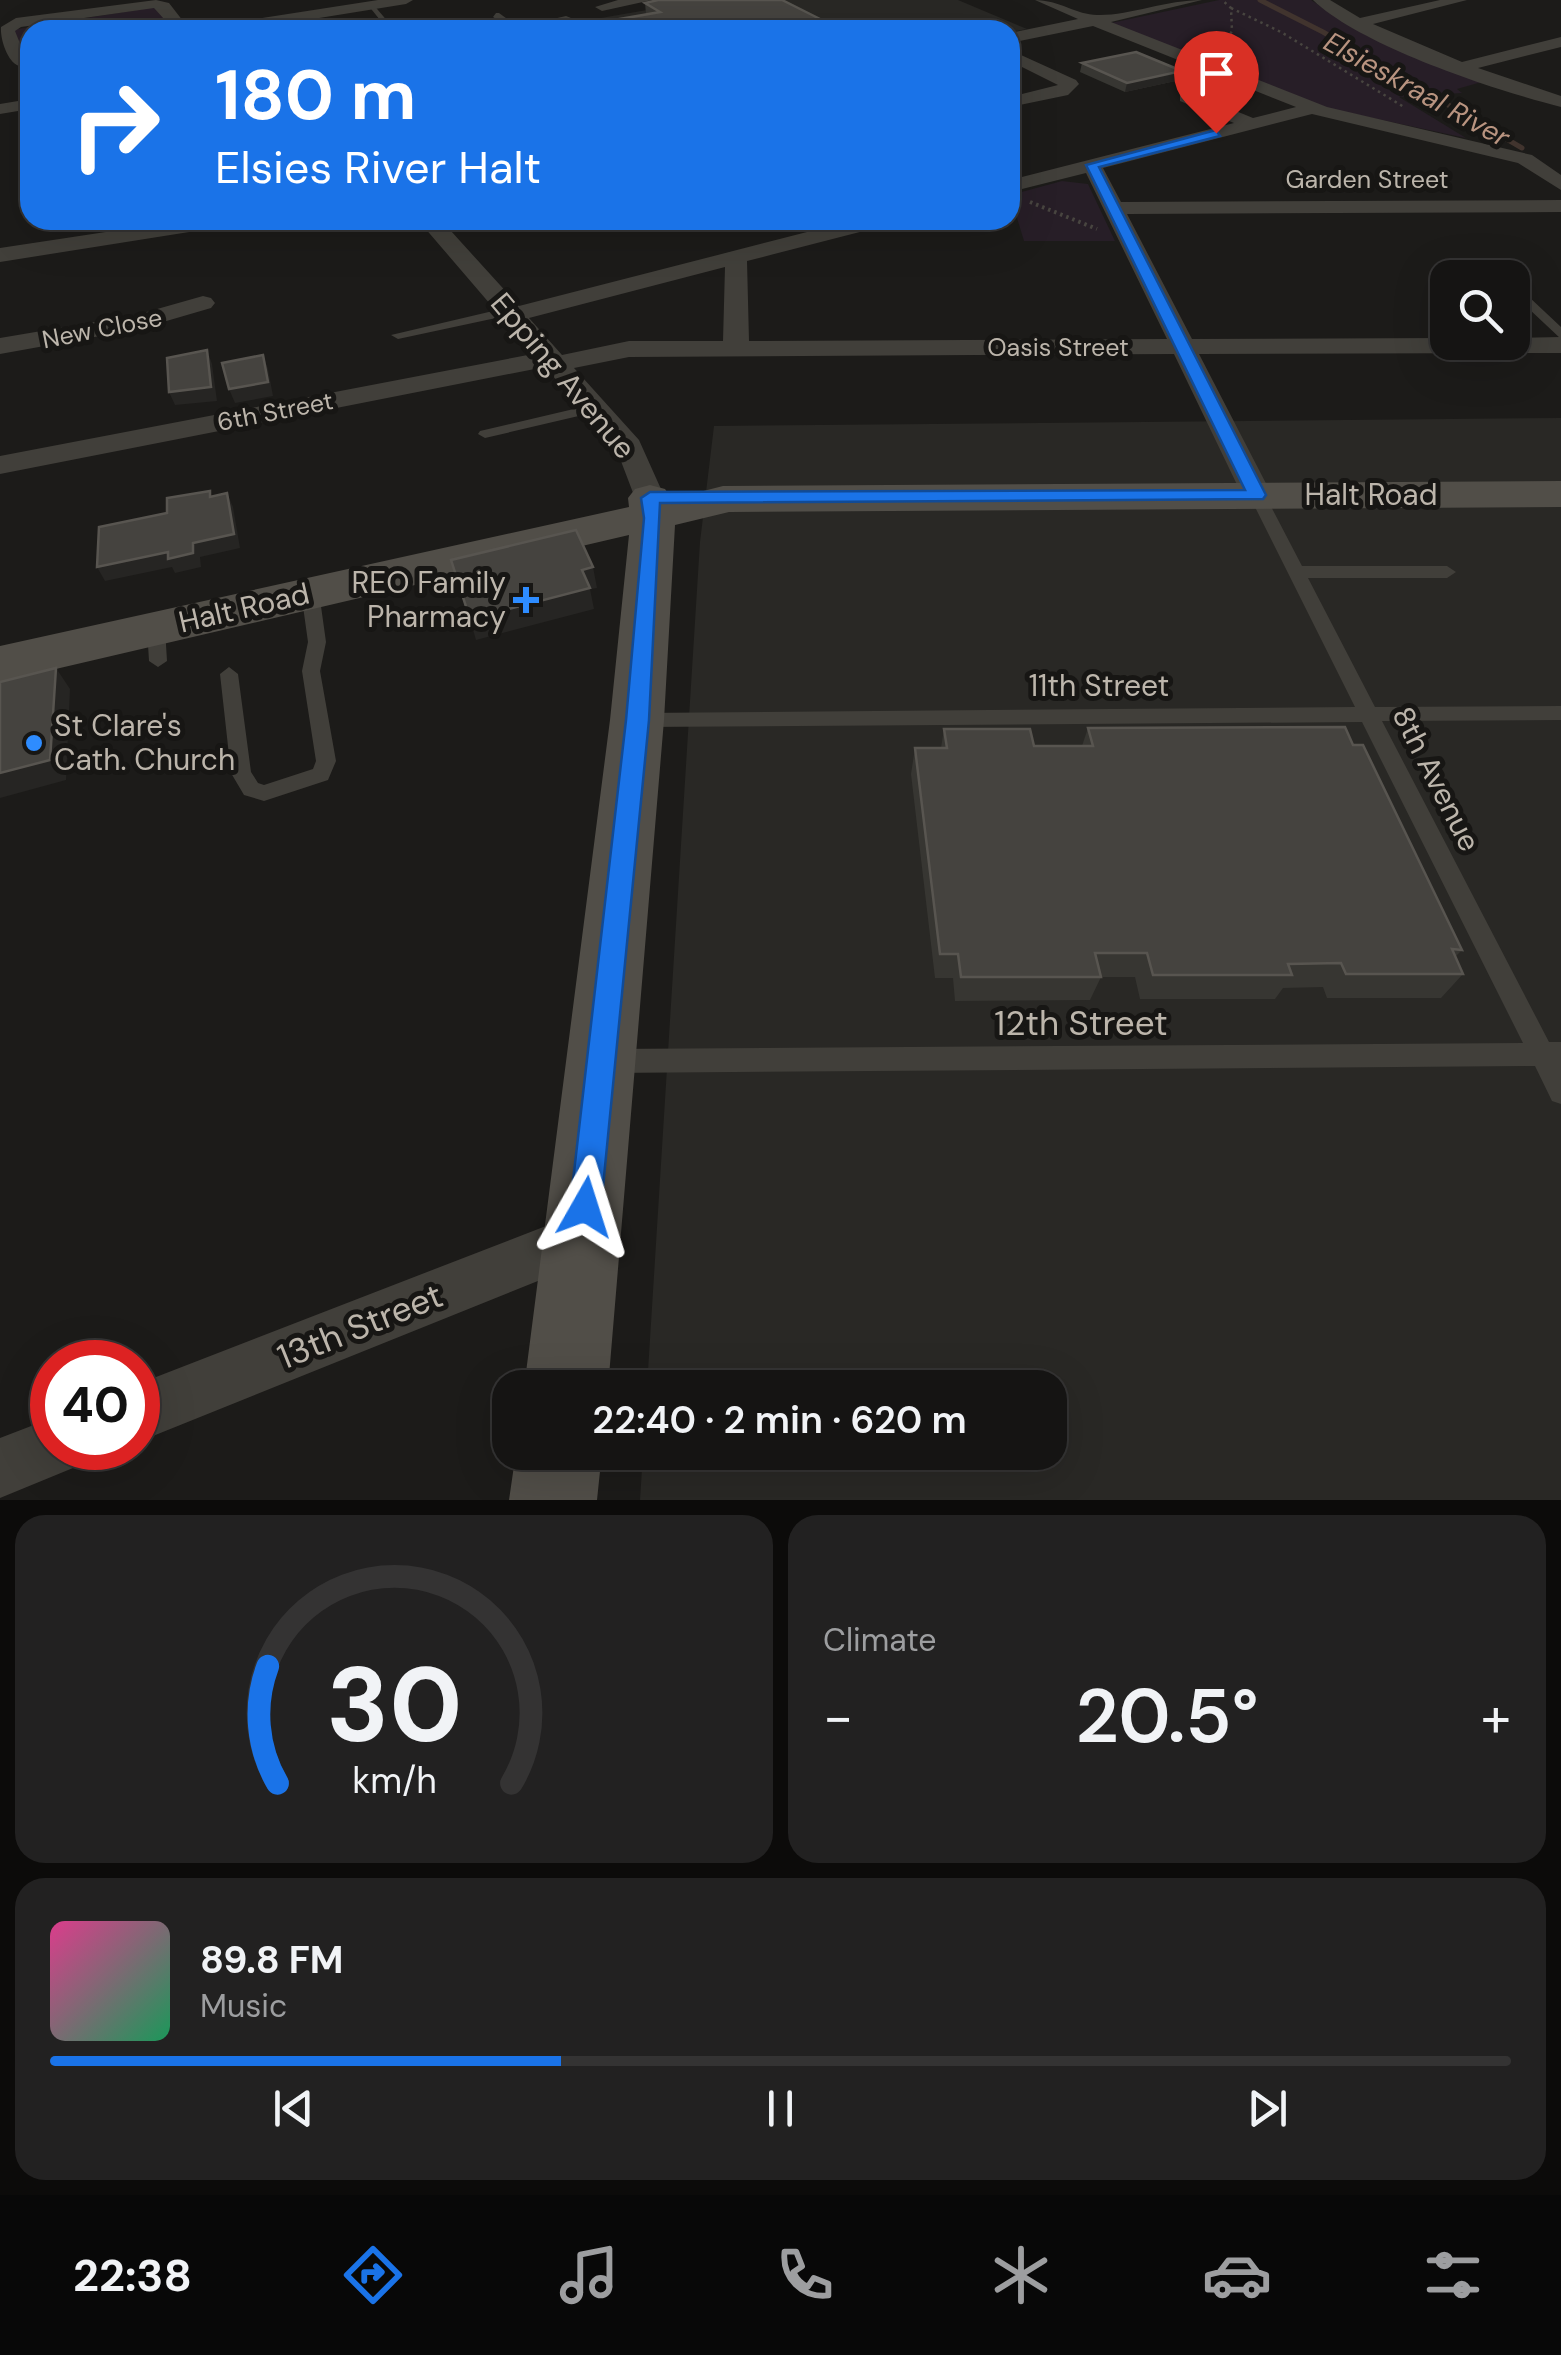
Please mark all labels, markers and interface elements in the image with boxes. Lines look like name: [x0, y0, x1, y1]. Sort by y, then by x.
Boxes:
water label: Elsieskraal River: [1317, 23, 1517, 156]
pin: [1174, 31, 1259, 134]
icon: arrive: [1189, 46, 1244, 101]
text: 180 m: [215, 50, 416, 141]
icon: right: [50, 60, 180, 190]
text: Elsies River Halt: [215, 138, 541, 197]
street label: Garden Street: [1285, 163, 1449, 196]
map controls: [1430, 260, 1530, 360]
button: search: [1430, 260, 1530, 360]
street label: Epping Avenue: [482, 284, 644, 467]
street label: New Close: [39, 301, 165, 356]
street label: Oasis Street: [987, 331, 1129, 364]
street label: 6th Street: [214, 384, 336, 439]
street label: Halt Road: [1304, 475, 1438, 514]
place label: REO Family Pharmacy: [351, 563, 506, 636]
street label: Halt Road: [175, 574, 313, 641]
marker: REO Family Pharmacy: [515, 589, 537, 611]
street label: 11th Street: [1029, 666, 1169, 705]
street label: 8th Avenue: [1383, 700, 1489, 858]
place label: St Clare's Cath. Church: [54, 706, 235, 779]
marker: St Clare's Cath. Church: [23, 732, 45, 754]
street label: 12th Street: [994, 1000, 1168, 1046]
position arrow: [533, 1155, 637, 1259]
street label: 13th Street: [271, 1272, 449, 1380]
speed limit sign: 40: [30, 1340, 160, 1470]
text: 22:40 · 2 min · 620 m: [592, 1395, 967, 1445]
text: Climate: [823, 1619, 937, 1661]
text: 30: [326, 1638, 462, 1773]
text: 20.5°: [1075, 1668, 1259, 1765]
text: −: [823, 1681, 853, 1753]
text: +: [1481, 1681, 1511, 1753]
text: km/h: [352, 1758, 436, 1804]
text: 89.8 FM: [200, 1935, 344, 1985]
text: Music: [200, 1985, 287, 2027]
icon: previous: [266, 2081, 321, 2136]
icon: pause: [753, 2081, 808, 2136]
icon: next: [1240, 2081, 1295, 2136]
icon: directions: [338, 2240, 408, 2310]
icon: music: [554, 2240, 624, 2310]
icon: phone: [770, 2240, 840, 2310]
icon: climate: [986, 2240, 1056, 2310]
icon: car: [1202, 2240, 1272, 2310]
icon: filters: [1418, 2240, 1488, 2310]
text: 22:38: [73, 2246, 192, 2305]

